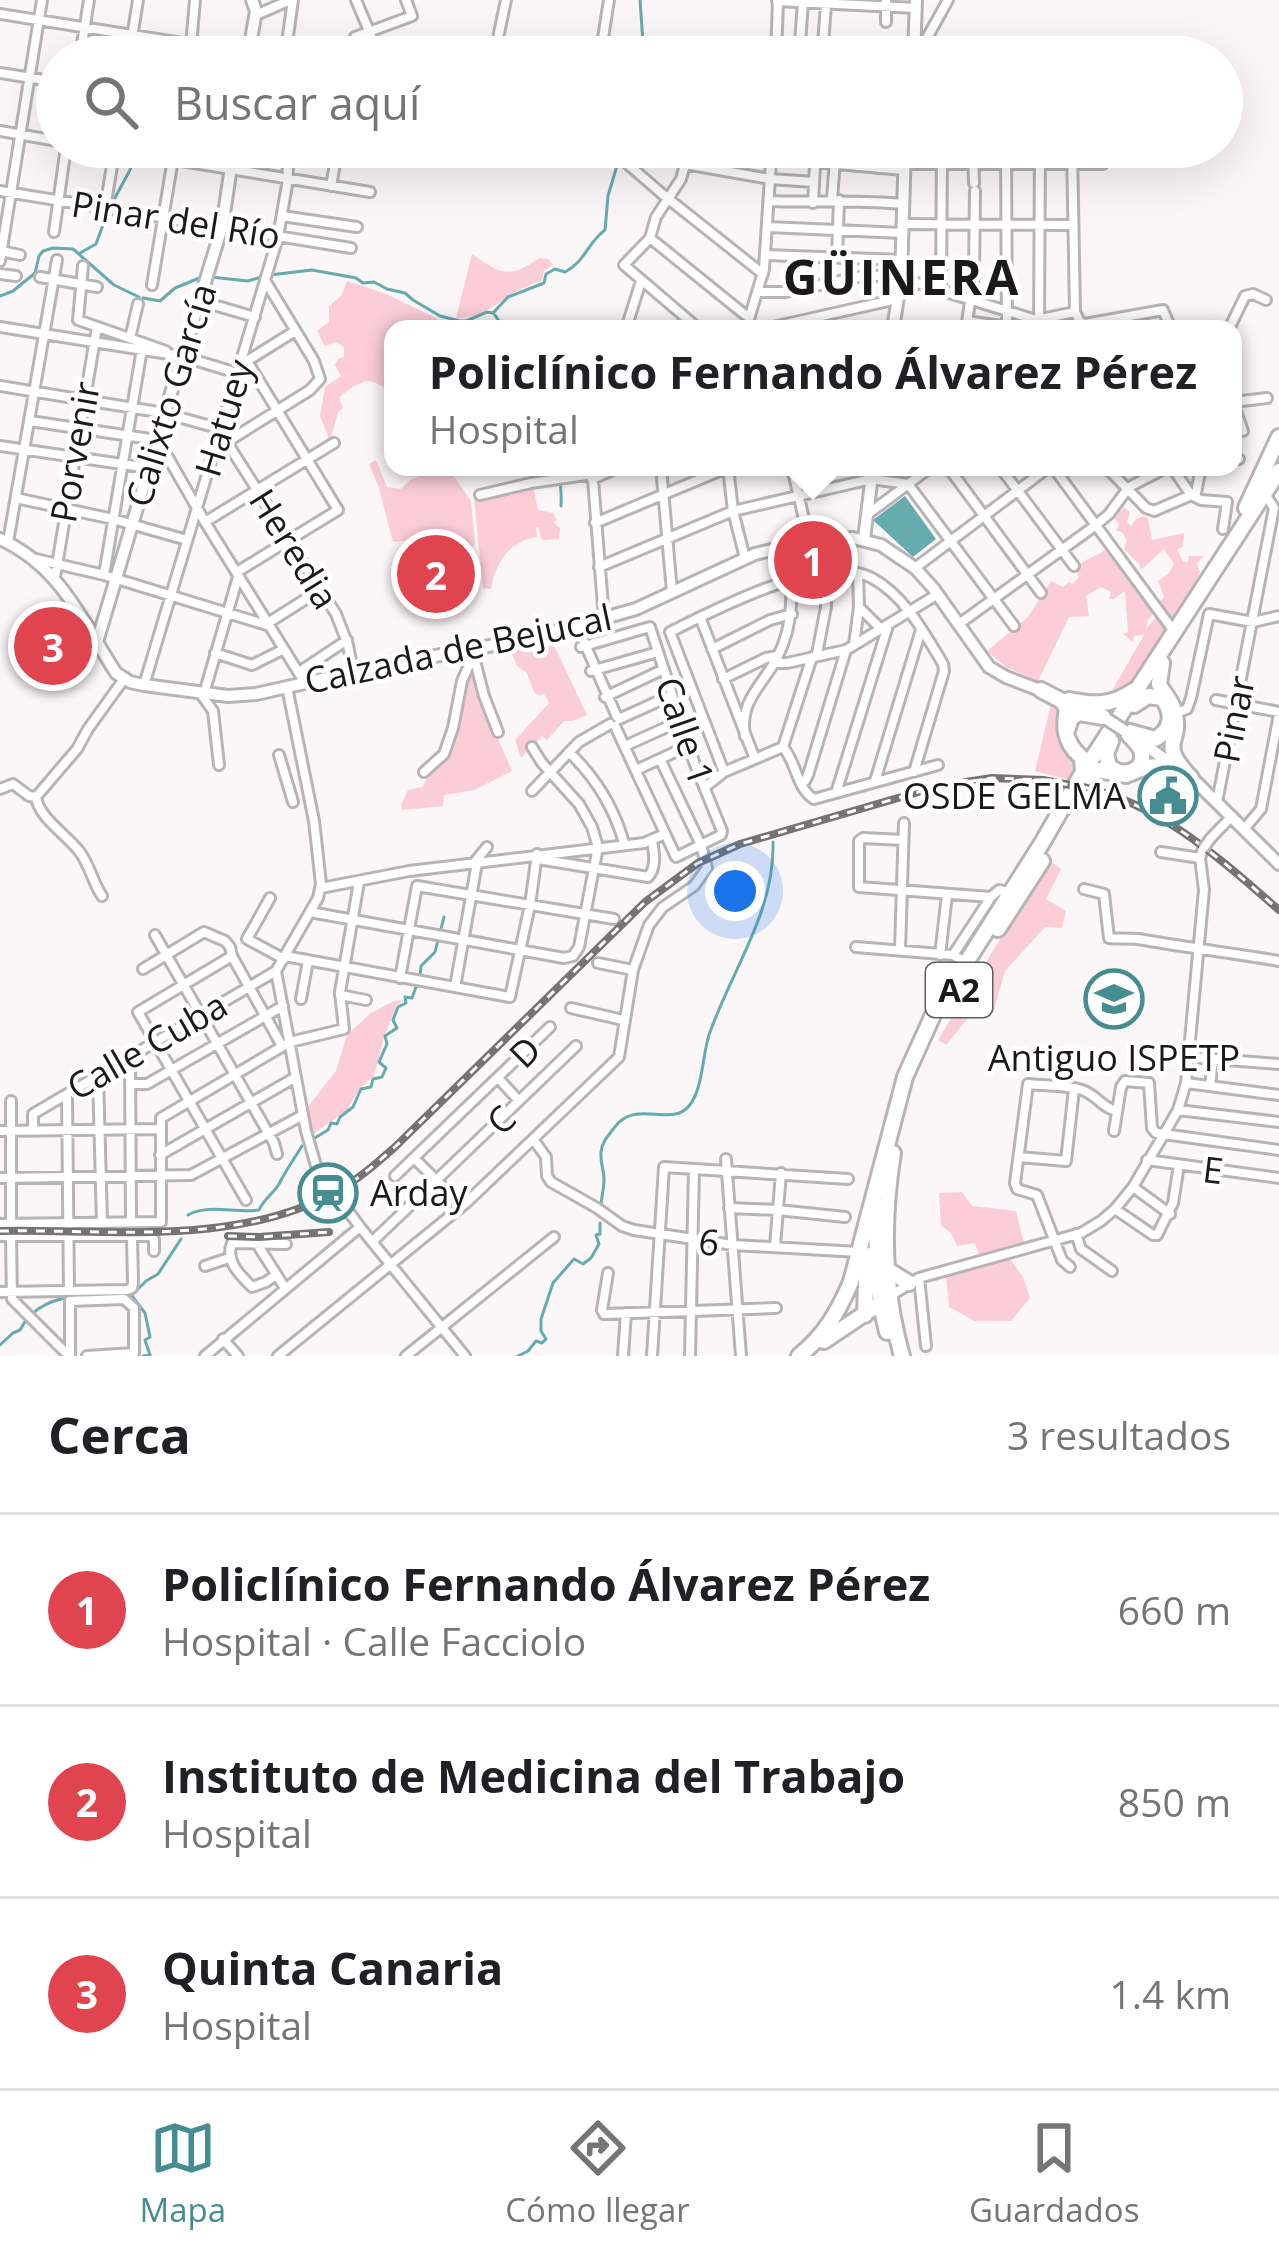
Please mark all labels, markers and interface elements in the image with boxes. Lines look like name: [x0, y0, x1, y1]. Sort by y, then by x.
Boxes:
search box: [36, 36, 1243, 168]
icon: search: [78, 69, 144, 135]
text: Buscar aquí: [174, 72, 420, 133]
street label: Pinar del Río: [68, 179, 284, 260]
district label: GÜINERA: [783, 244, 1021, 309]
street label: Calixto García: [113, 277, 228, 512]
popup: [384, 320, 1242, 476]
text: Policlínico Fernando Álvarez Pérez: [429, 341, 1197, 402]
street label: Hatuey: [183, 353, 265, 482]
street label: Porvenir: [38, 377, 111, 526]
text: Hospital: [429, 402, 579, 455]
street label: Heredia: [238, 479, 350, 618]
pin: 1: [774, 515, 852, 605]
pin: 2: [397, 529, 475, 619]
street label: Calzada de Bejucal: [300, 592, 616, 705]
pin: 3: [14, 601, 92, 691]
street label: Calle 1: [644, 670, 727, 791]
street label: Pinar: [1201, 671, 1266, 767]
public building icon: OSDE GELMA: [1137, 765, 1199, 827]
place label: OSDE GELMA: [903, 771, 1126, 820]
your location: [705, 861, 765, 921]
road number: A2: [926, 963, 992, 1017]
school or university icon: Antiguo ISPETP: [1083, 968, 1145, 1030]
street label: Calle Cuba: [58, 980, 236, 1111]
street label: D: [498, 1025, 551, 1078]
place label: Antiguo ISPETP: [988, 1033, 1240, 1082]
street label: C: [475, 1094, 526, 1145]
street label: E: [1200, 1144, 1226, 1195]
station icon: Arday: [297, 1162, 359, 1224]
place label: Arday: [370, 1168, 469, 1217]
street label: 6: [696, 1216, 722, 1267]
text: Cerca: [48, 1399, 191, 1469]
text: 3 resultados: [1007, 1408, 1231, 1461]
text: Policlínico Fernando Álvarez Pérez: [162, 1553, 930, 1614]
text: 1: [76, 1583, 98, 1636]
text: 660 m: [1118, 1583, 1231, 1636]
text: Hospital · Calle Facciolo: [162, 1614, 586, 1667]
text: Instituto de Medicina del Trabajo: [162, 1745, 905, 1806]
text: 2: [76, 1775, 98, 1828]
text: 850 m: [1118, 1775, 1231, 1828]
text: Hospital: [162, 1806, 312, 1859]
text: Quinta Canaria: [162, 1937, 503, 1998]
text: 3: [76, 1967, 98, 2020]
text: 1.4 km: [1109, 1967, 1231, 2020]
text: Hospital: [162, 1998, 312, 2051]
tab: Mapa: [140, 2115, 226, 2232]
tab: Cómo llegar: [505, 2115, 690, 2232]
tab: Guardados: [969, 2115, 1139, 2232]

